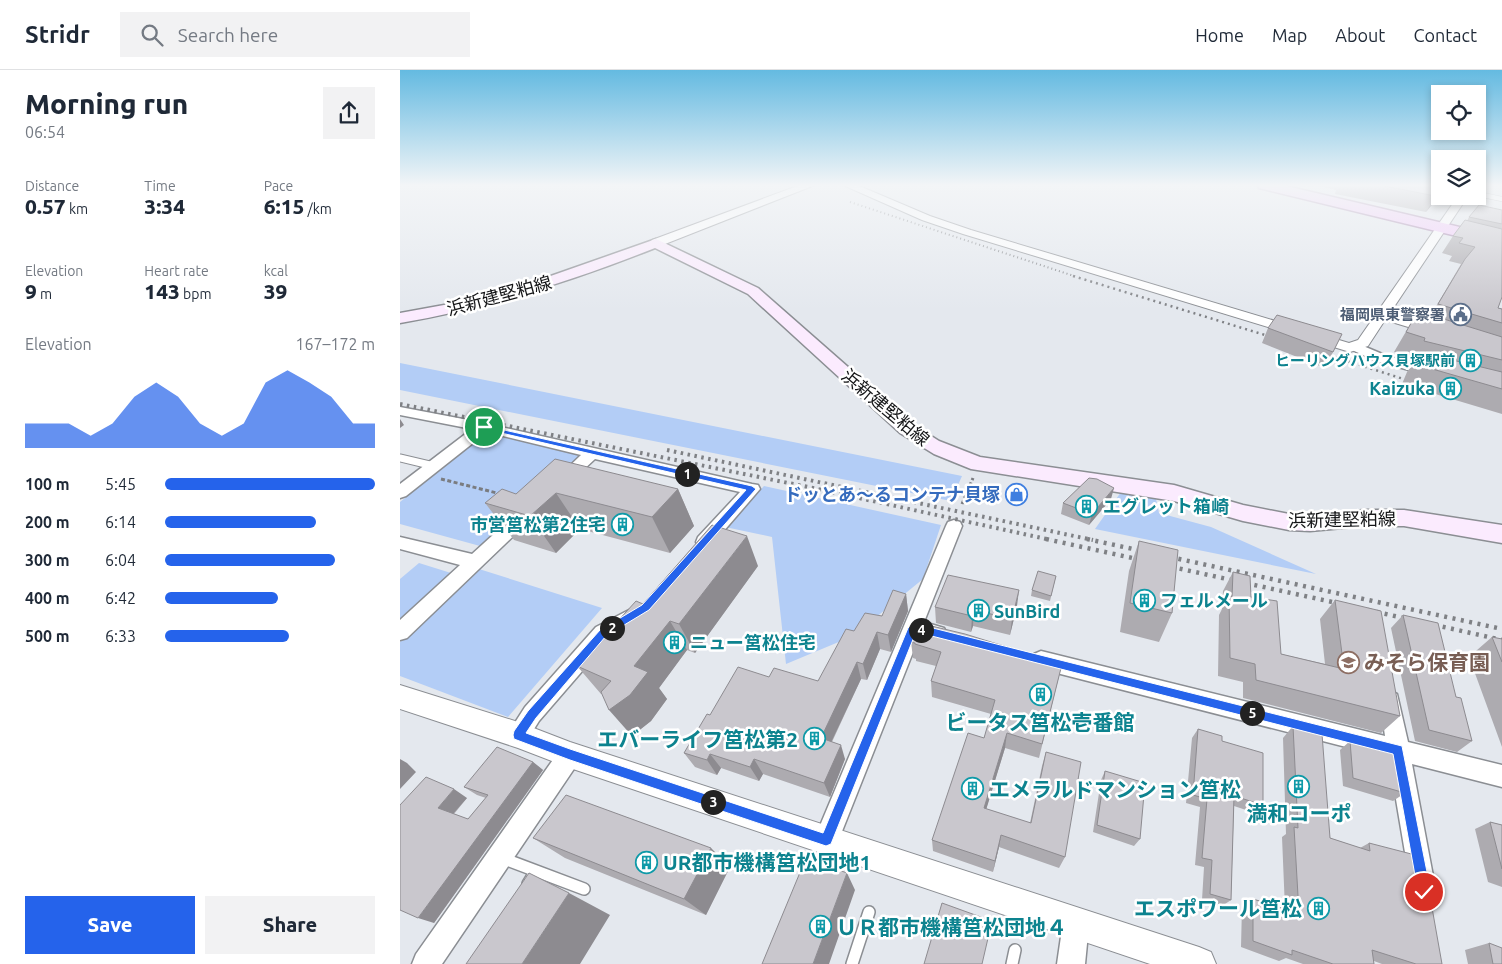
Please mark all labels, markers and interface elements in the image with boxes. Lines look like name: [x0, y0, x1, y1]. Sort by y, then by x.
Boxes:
search box: [120, 12, 470, 57]
text: Stridr: [25, 21, 90, 48]
icon: search: [138, 21, 166, 49]
text: Search here: [178, 24, 278, 46]
text: Home: [1195, 25, 1244, 45]
text: Map: [1272, 25, 1307, 45]
text: About: [1335, 25, 1385, 45]
text: Contact: [1413, 25, 1477, 45]
map controls: [1431, 85, 1486, 205]
button: locate: [1431, 85, 1486, 140]
button: share: [323, 87, 375, 139]
text: Morning run: [25, 88, 188, 119]
text: 06:54: [25, 123, 65, 141]
button: layers: [1431, 150, 1486, 205]
text: Distance: [25, 178, 79, 194]
text: Time: [144, 178, 176, 194]
text: Pace: [264, 178, 293, 194]
text: 0.57: [25, 194, 66, 218]
text: 3:34: [144, 194, 185, 218]
text: 6:15: [264, 194, 304, 218]
text: km: [66, 201, 88, 217]
text: /km: [304, 201, 332, 217]
text: Elevation: [25, 263, 83, 279]
text: Heart rate: [144, 263, 209, 279]
text: kcal: [264, 263, 288, 279]
street label: 浜新建堅粕線: [444, 271, 554, 319]
text: 9: [25, 279, 37, 303]
text: 143: [144, 279, 180, 303]
text: 39: [264, 279, 287, 303]
text: m: [37, 286, 52, 302]
text: bpm: [180, 286, 212, 302]
public building icon: 福岡県東警察署: [1449, 302, 1473, 326]
place label: 福岡県東警察署: [1339, 306, 1445, 323]
text: Elevation: [25, 335, 92, 353]
text: 167–172 m: [295, 335, 375, 353]
building icon: ヒーリングハウス貝塚駅前: [1459, 348, 1483, 372]
place label: ヒーリングハウス貝塚駅前: [1275, 352, 1455, 369]
street label: 浜新建堅粕線: [838, 365, 934, 449]
building icon: Kaizuka: [1439, 376, 1463, 400]
place label: Kaizuka: [1369, 378, 1435, 398]
pin: [463, 406, 505, 448]
icon: arrive: [470, 413, 498, 441]
pin: 1: [674, 462, 700, 486]
text: 1: [684, 466, 691, 482]
text: 100 m: [25, 475, 70, 493]
text: 5:45: [105, 475, 136, 493]
shop icon: ドッとあ～るコンテナ貝塚: [1004, 482, 1028, 506]
place label: ドッとあ～るコンテナ貝塚: [784, 484, 1000, 504]
building icon: エグレット箱崎: [1075, 494, 1099, 518]
place label: エグレット箱崎: [1103, 496, 1229, 516]
street label: 浜新建堅粕線: [1288, 508, 1396, 530]
building icon: 市営筥松第2住宅: [610, 512, 634, 536]
text: 200 m: [25, 513, 70, 531]
text: 6:14: [105, 513, 136, 531]
place label: 市営筥松第2住宅: [470, 514, 606, 534]
text: 300 m: [25, 551, 70, 569]
text: 6:04: [105, 551, 136, 569]
building icon: フェルメール: [1132, 588, 1156, 612]
text: 400 m: [25, 589, 70, 607]
text: 6:42: [105, 589, 136, 607]
place label: フェルメール: [1160, 590, 1268, 610]
building icon: SunBird: [966, 599, 990, 623]
place label: SunBird: [994, 601, 1060, 621]
pin: 2: [600, 616, 624, 640]
pin: 4: [908, 618, 934, 642]
text: 2: [609, 620, 616, 636]
text: 4: [918, 622, 925, 638]
text: 500 m: [25, 627, 70, 645]
text: 6:33: [105, 627, 136, 645]
building icon: ニュー筥松住宅: [662, 630, 686, 654]
place label: ニュー筥松住宅: [690, 632, 816, 652]
school or university icon: みそら保育園: [1336, 650, 1360, 674]
place label: みそら保育園: [1364, 650, 1490, 674]
building icon: ビータス筥松壱番館: [1028, 683, 1052, 707]
pin: 5: [1240, 700, 1264, 726]
text: 5: [1249, 705, 1256, 721]
place label: ビータス筥松壱番館: [946, 710, 1135, 734]
place label: エバーライフ筥松第2: [597, 727, 798, 751]
building icon: エバーライフ筥松第2: [802, 727, 826, 751]
building icon: 満和コーポ: [1287, 774, 1311, 798]
building icon: エメラルドマンション筥松: [961, 777, 985, 801]
place label: エメラルドマンション筥松: [989, 777, 1241, 801]
pin: 3: [700, 790, 726, 814]
text: 3: [710, 794, 717, 810]
place label: 満和コーポ: [1247, 801, 1352, 825]
building icon: UR都市機構筥松団地1: [635, 850, 659, 874]
place label: UR都市機構筥松団地1: [663, 850, 871, 874]
pin: [1403, 871, 1445, 913]
icon: check: [1410, 878, 1438, 906]
button: Save: [25, 896, 195, 954]
button: Share: [205, 896, 375, 954]
place label: エスポワール筥松: [1134, 896, 1302, 920]
building icon: エスポワール筥松: [1306, 896, 1330, 920]
building icon: ＵＲ都市機構筥松団地４: [808, 915, 832, 939]
place label: ＵＲ都市機構筥松団地４: [836, 915, 1067, 939]

